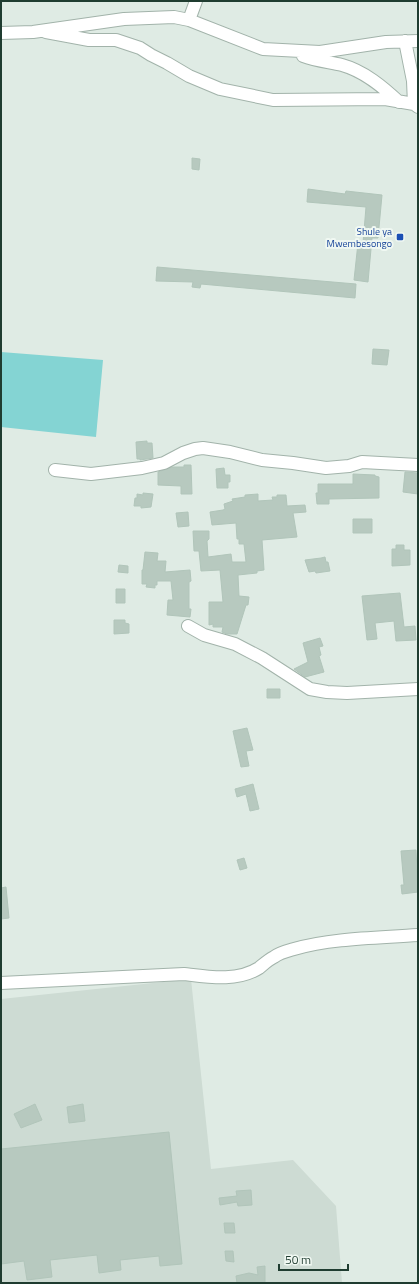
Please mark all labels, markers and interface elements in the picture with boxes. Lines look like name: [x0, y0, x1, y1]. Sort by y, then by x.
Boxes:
place label: Shule ya Mwembesongo: [327, 224, 392, 251]
marker: Shule ya Mwembesongo: [395, 232, 405, 242]
scale bar: [279, 1246, 348, 1272]
text: 50 m: [285, 1250, 311, 1269]

